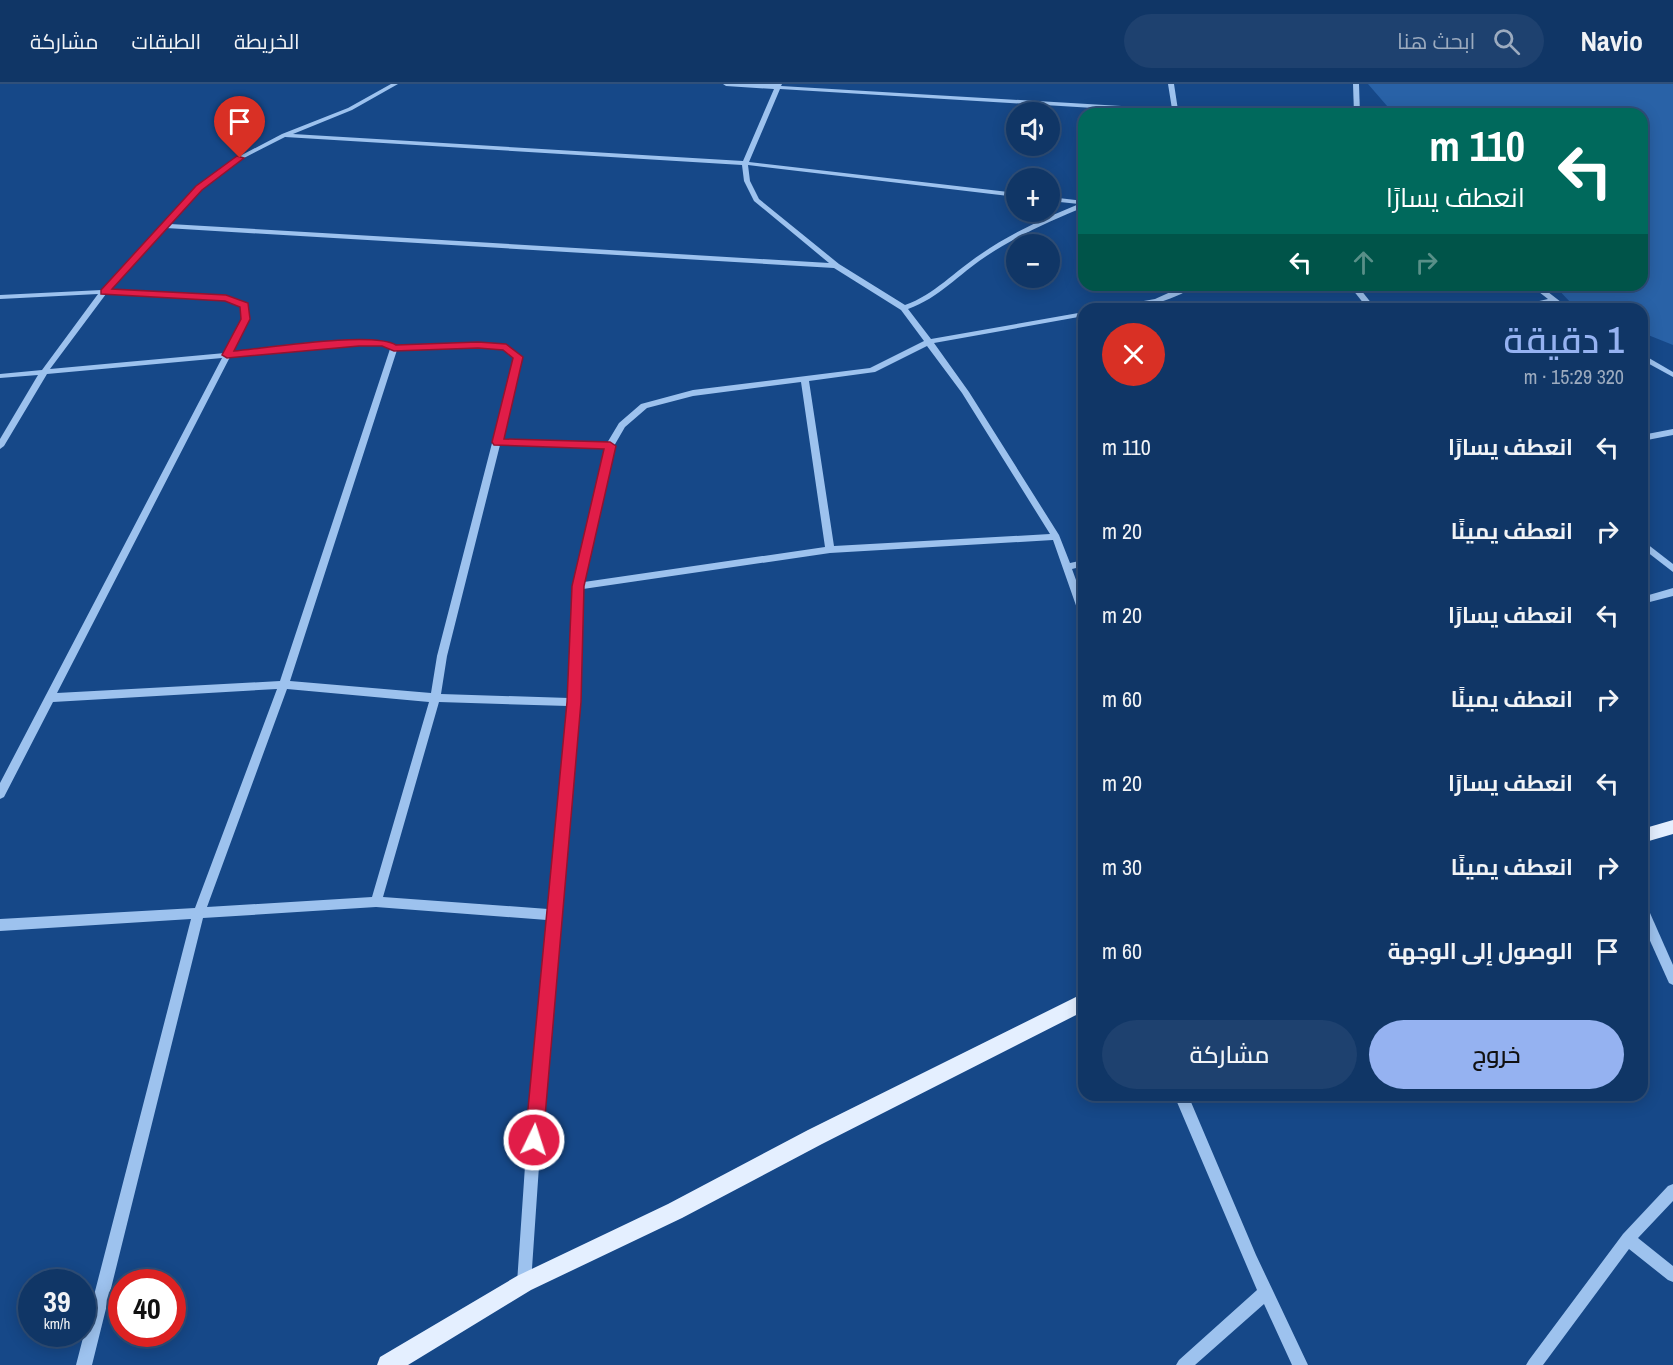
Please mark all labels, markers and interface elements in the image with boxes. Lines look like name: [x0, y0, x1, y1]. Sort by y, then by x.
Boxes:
search box: [1124, 14, 1544, 68]
text: Navio: [1580, 22, 1643, 60]
icon: search: [1490, 25, 1523, 58]
text: ابحث هنا: [1397, 26, 1475, 56]
text: مشاركة: [30, 27, 99, 56]
text: الطبقات: [132, 27, 201, 56]
text: الخريطة: [234, 27, 300, 56]
pin: [214, 96, 265, 158]
map controls: [1006, 102, 1060, 288]
button: sound: [1006, 102, 1060, 156]
icon: arrive: [223, 105, 256, 138]
text: 110 m: [1429, 118, 1525, 174]
icon: left: [1546, 132, 1624, 210]
button: +: [1006, 168, 1060, 222]
text: انعطف يسارًا: [1386, 179, 1525, 215]
button: −: [1006, 234, 1060, 288]
icon: left: [1284, 246, 1317, 279]
icon: ahead: [1347, 246, 1380, 279]
icon: right: [1410, 246, 1443, 279]
text: 1 دقيقة: [1504, 316, 1624, 364]
button: close: [1102, 323, 1165, 386]
text: 320 m · 15:29: [1524, 363, 1624, 390]
icon: left: [1591, 431, 1624, 464]
text: 110 m: [1102, 432, 1151, 462]
text: انعطف يسارًا: [1448, 432, 1573, 462]
icon: right: [1591, 515, 1624, 548]
text: 20 m: [1102, 516, 1142, 546]
text: انعطف يمينًا: [1451, 516, 1573, 546]
icon: left: [1591, 599, 1624, 632]
text: 20 m: [1102, 600, 1142, 630]
text: انعطف يسارًا: [1448, 600, 1573, 630]
icon: right: [1591, 683, 1624, 716]
text: 60 m: [1102, 684, 1142, 714]
text: انعطف يمينًا: [1451, 684, 1573, 714]
icon: left: [1591, 767, 1624, 800]
text: 20 m: [1102, 768, 1142, 798]
text: انعطف يسارًا: [1448, 768, 1573, 798]
icon: right: [1591, 851, 1624, 884]
text: 30 m: [1102, 852, 1142, 882]
text: انعطف يمينًا: [1451, 852, 1573, 882]
icon: arrive: [1591, 935, 1624, 968]
text: 60 m: [1102, 936, 1142, 966]
text: الوصول إلى الوجهة: [1388, 936, 1573, 966]
button: مشاركة: [1102, 1020, 1357, 1089]
button: خروج: [1369, 1020, 1624, 1089]
position arrow: [502, 1108, 566, 1172]
speed limit sign: 40: [108, 1269, 186, 1347]
text: 39: [43, 1281, 71, 1321]
text: km/h: [44, 1313, 70, 1334]

